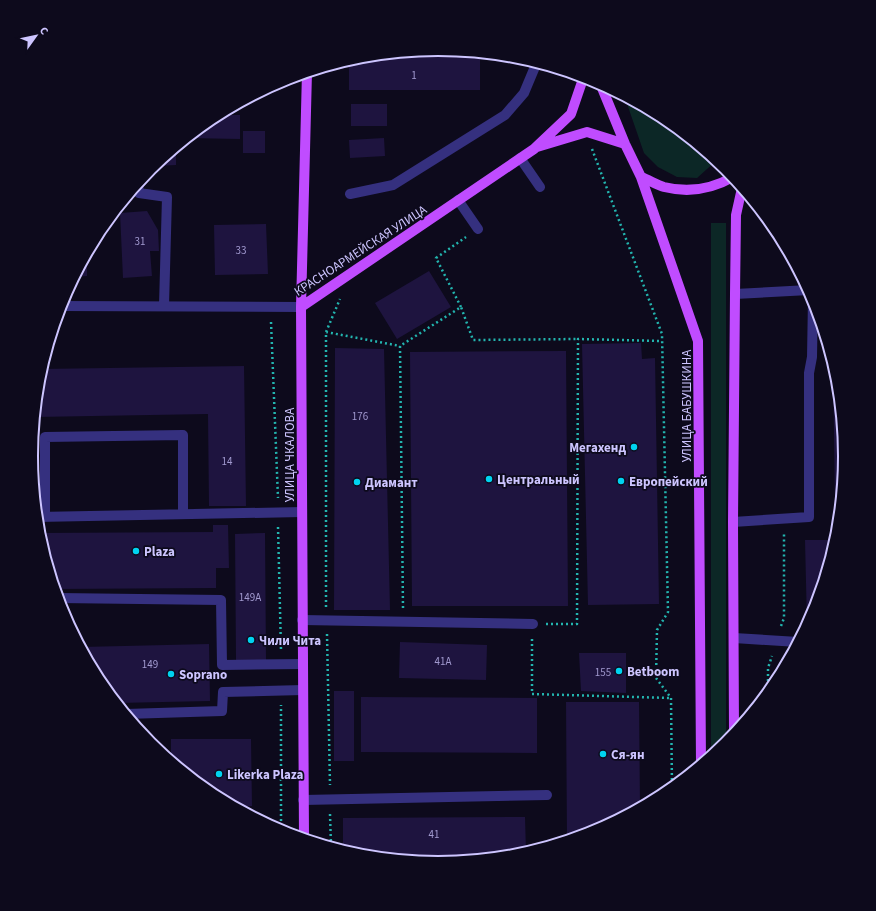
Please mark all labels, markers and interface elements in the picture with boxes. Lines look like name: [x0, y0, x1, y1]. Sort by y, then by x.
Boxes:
north arrow: [16, 16, 56, 56]
text: С: [36, 24, 52, 38]
house number: 1: [411, 68, 417, 83]
street label: КРАСНОАРМЕЙСКАЯ УЛИЦА: [291, 201, 431, 301]
house number: 31: [135, 234, 145, 249]
house number: 33: [236, 243, 246, 258]
street label: УЛИЦА БАБУШКИНА: [678, 349, 696, 462]
street label: УЛИЦА ЧКАЛОВА: [281, 407, 299, 502]
house number: 176: [352, 409, 369, 424]
place label: Мегахенд: [569, 439, 626, 457]
marker: Мегахенд: [629, 442, 639, 452]
house number: 14: [222, 454, 233, 469]
place label: Центральный: [497, 471, 580, 489]
place label: Европейский: [629, 473, 708, 491]
place label: Диамант: [365, 474, 418, 492]
marker: Центральный: [484, 474, 494, 484]
marker: Европейский: [616, 476, 626, 486]
marker: Диамант: [352, 477, 362, 487]
place label: Plaza: [144, 543, 175, 561]
marker: Plaza: [131, 546, 141, 556]
house number: 149А: [239, 590, 261, 605]
place label: Чили Чита: [259, 632, 321, 650]
marker: Чили Чита: [246, 635, 256, 645]
house number: 41А: [435, 654, 451, 669]
house number: 149: [142, 657, 158, 672]
place label: Betboom: [627, 663, 679, 681]
house number: 155: [595, 665, 611, 680]
place label: Soprano: [179, 666, 227, 684]
marker: Betboom: [614, 666, 624, 676]
marker: Soprano: [166, 669, 176, 679]
place label: Ся-ян: [611, 746, 645, 764]
marker: Ся-ян: [598, 749, 608, 759]
place label: Likerka Plaza: [227, 766, 304, 784]
marker: Likerka Plaza: [214, 769, 224, 779]
house number: 41: [429, 827, 439, 842]

